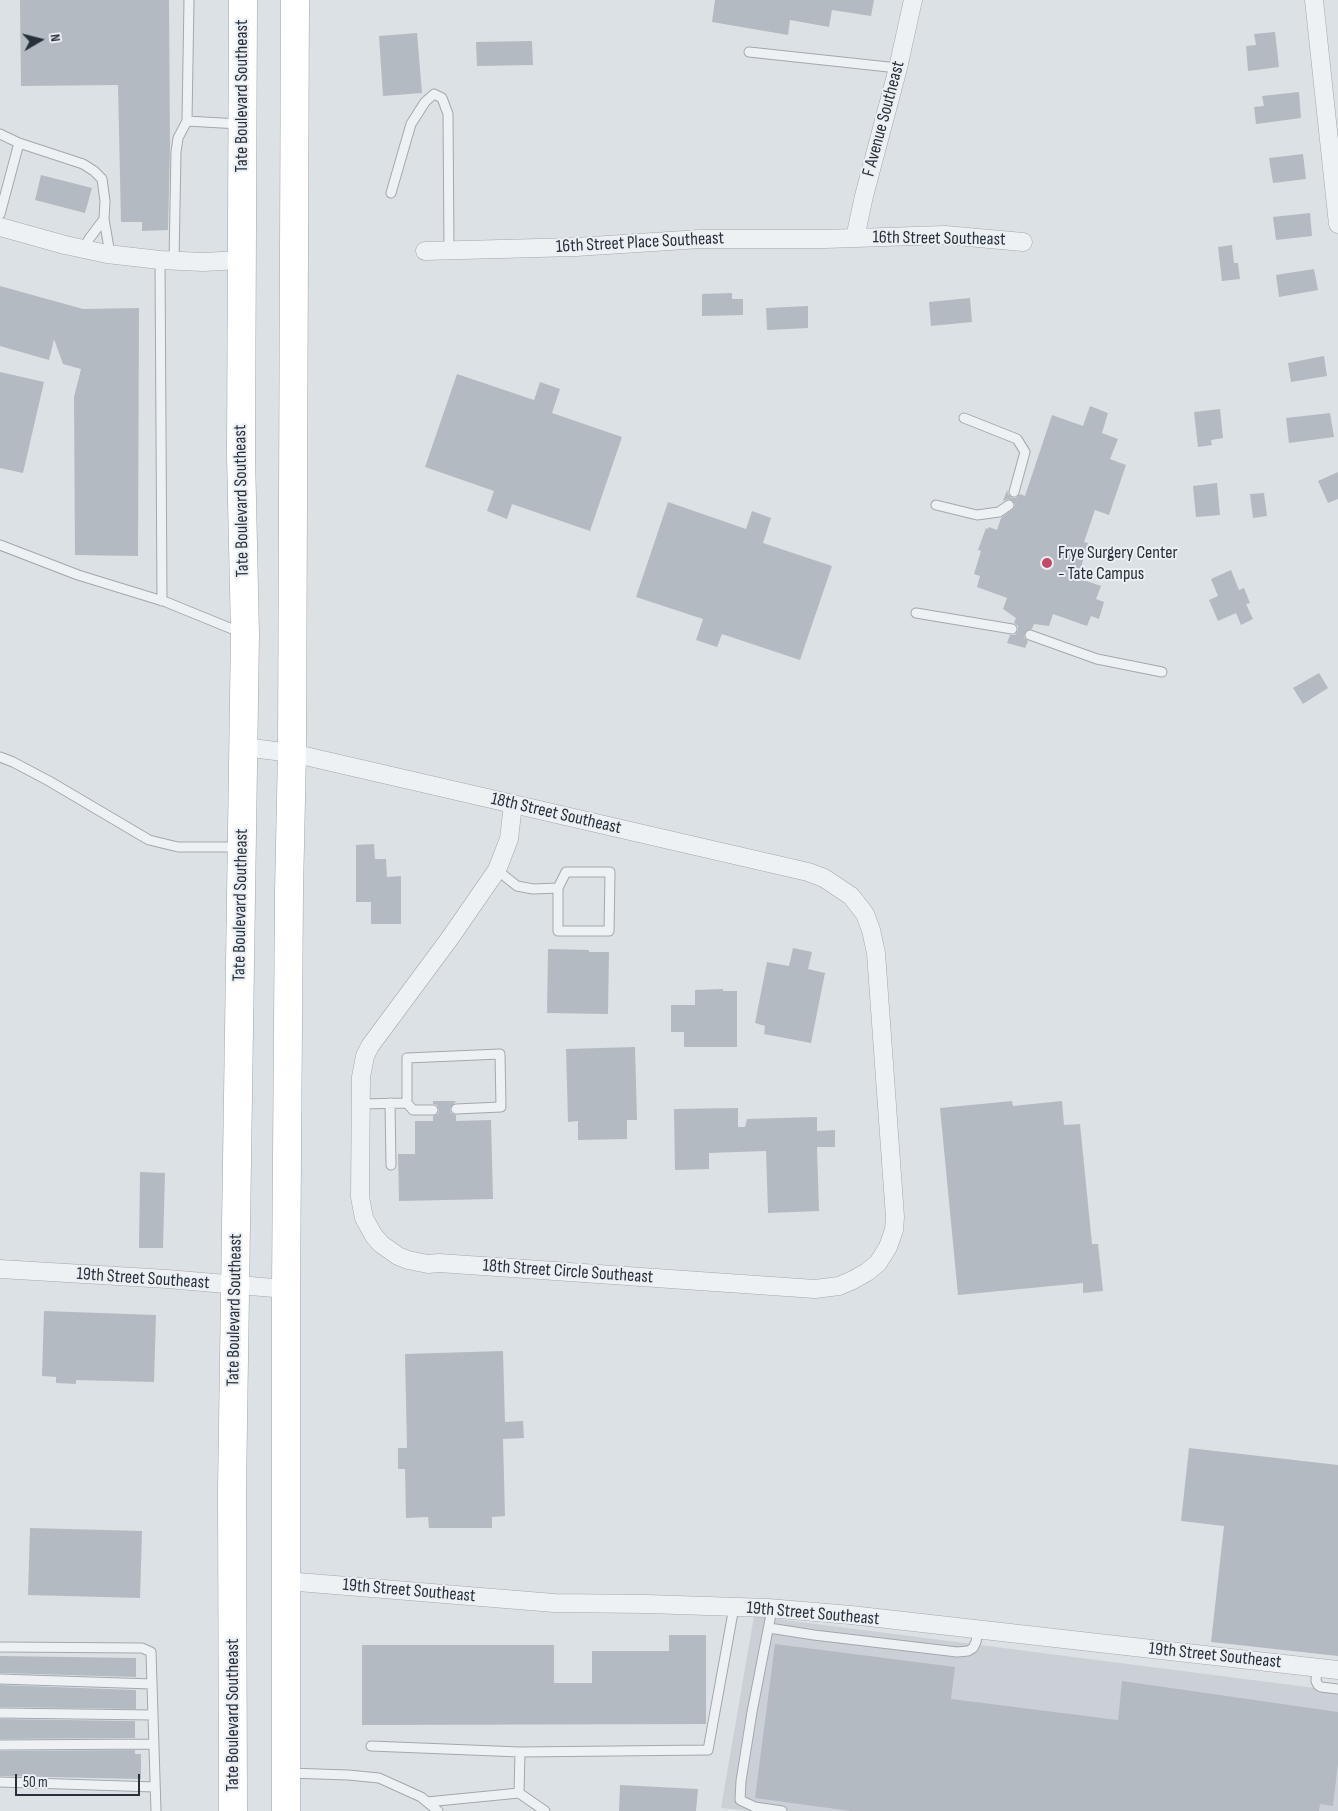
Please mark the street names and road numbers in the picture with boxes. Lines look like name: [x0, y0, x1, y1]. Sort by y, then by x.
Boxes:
street label: Tate Boulevard Southeast: [231, 20, 253, 172]
street label: F Avenue Southeast: [858, 59, 910, 179]
street label: 16th Street Southeast: [872, 227, 1006, 251]
street label: 16th Street Place Southeast: [555, 228, 725, 258]
street label: Tate Boulevard Southeast: [230, 424, 254, 578]
street label: 18th Street Southeast: [489, 789, 623, 839]
street label: Tate Boulevard Southeast: [229, 828, 253, 982]
street label: Tate Boulevard Southeast: [223, 1233, 247, 1387]
street label: 18th Street Circle Southeast: [482, 1255, 654, 1289]
street label: 19th Street Southeast: [76, 1264, 210, 1294]
street label: 19th Street Southeast: [342, 1574, 476, 1608]
street label: 19th Street Southeast: [746, 1597, 880, 1631]
street label: 19th Street Southeast: [1148, 1638, 1282, 1674]
street label: Tate Boulevard Southeast: [222, 1639, 244, 1791]

